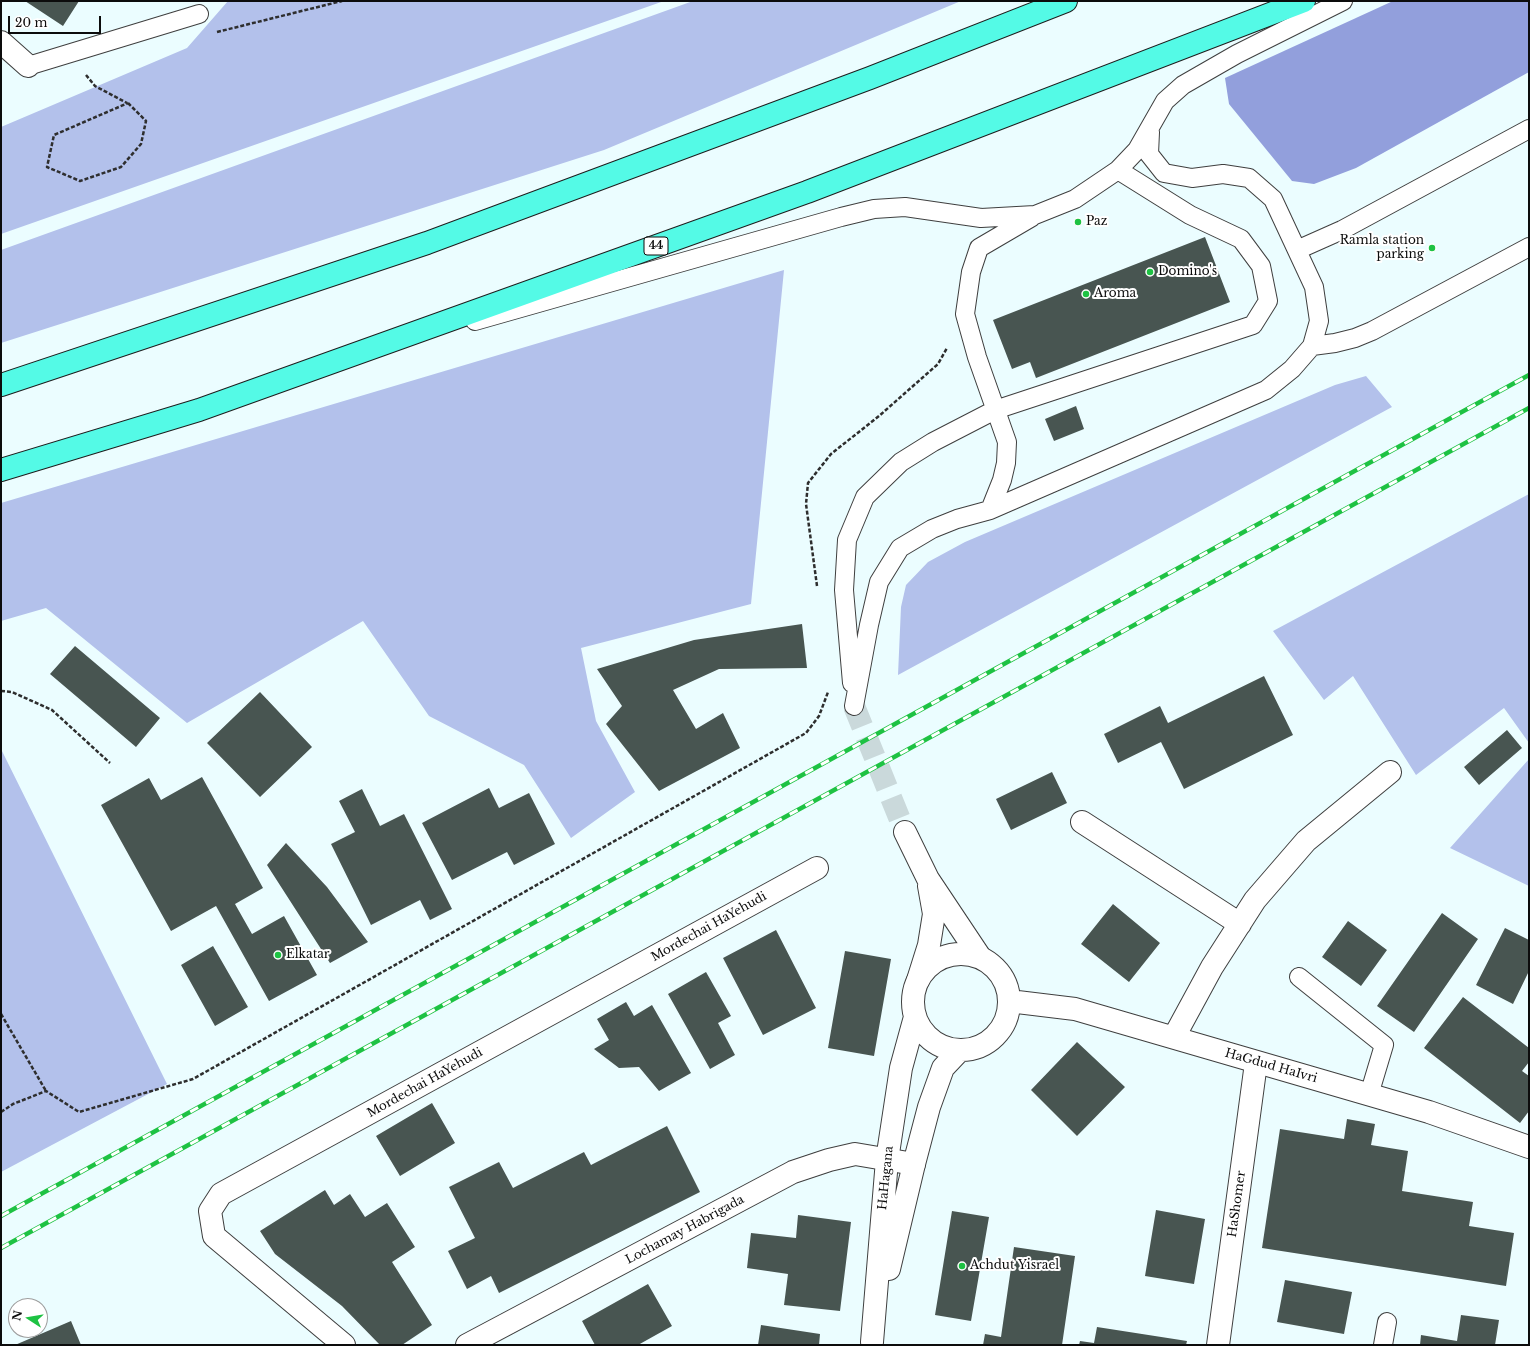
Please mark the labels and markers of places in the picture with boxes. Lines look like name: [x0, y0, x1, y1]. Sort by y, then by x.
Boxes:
place label: Paz: [1086, 215, 1107, 229]
marker: Paz: [1073, 217, 1083, 227]
place label: Ramla station parking: [1340, 234, 1424, 262]
marker: Ramla station parking: [1427, 243, 1437, 253]
place label: Domino's: [1158, 265, 1217, 279]
marker: Domino's: [1145, 267, 1155, 277]
place label: Aroma: [1094, 287, 1136, 301]
marker: Aroma: [1081, 289, 1091, 299]
place label: Elkatar: [286, 948, 330, 962]
marker: Elkatar: [273, 950, 283, 960]
place label: Achdut Yisrael: [970, 1259, 1059, 1273]
marker: Achdut Yisrael: [957, 1261, 967, 1271]

